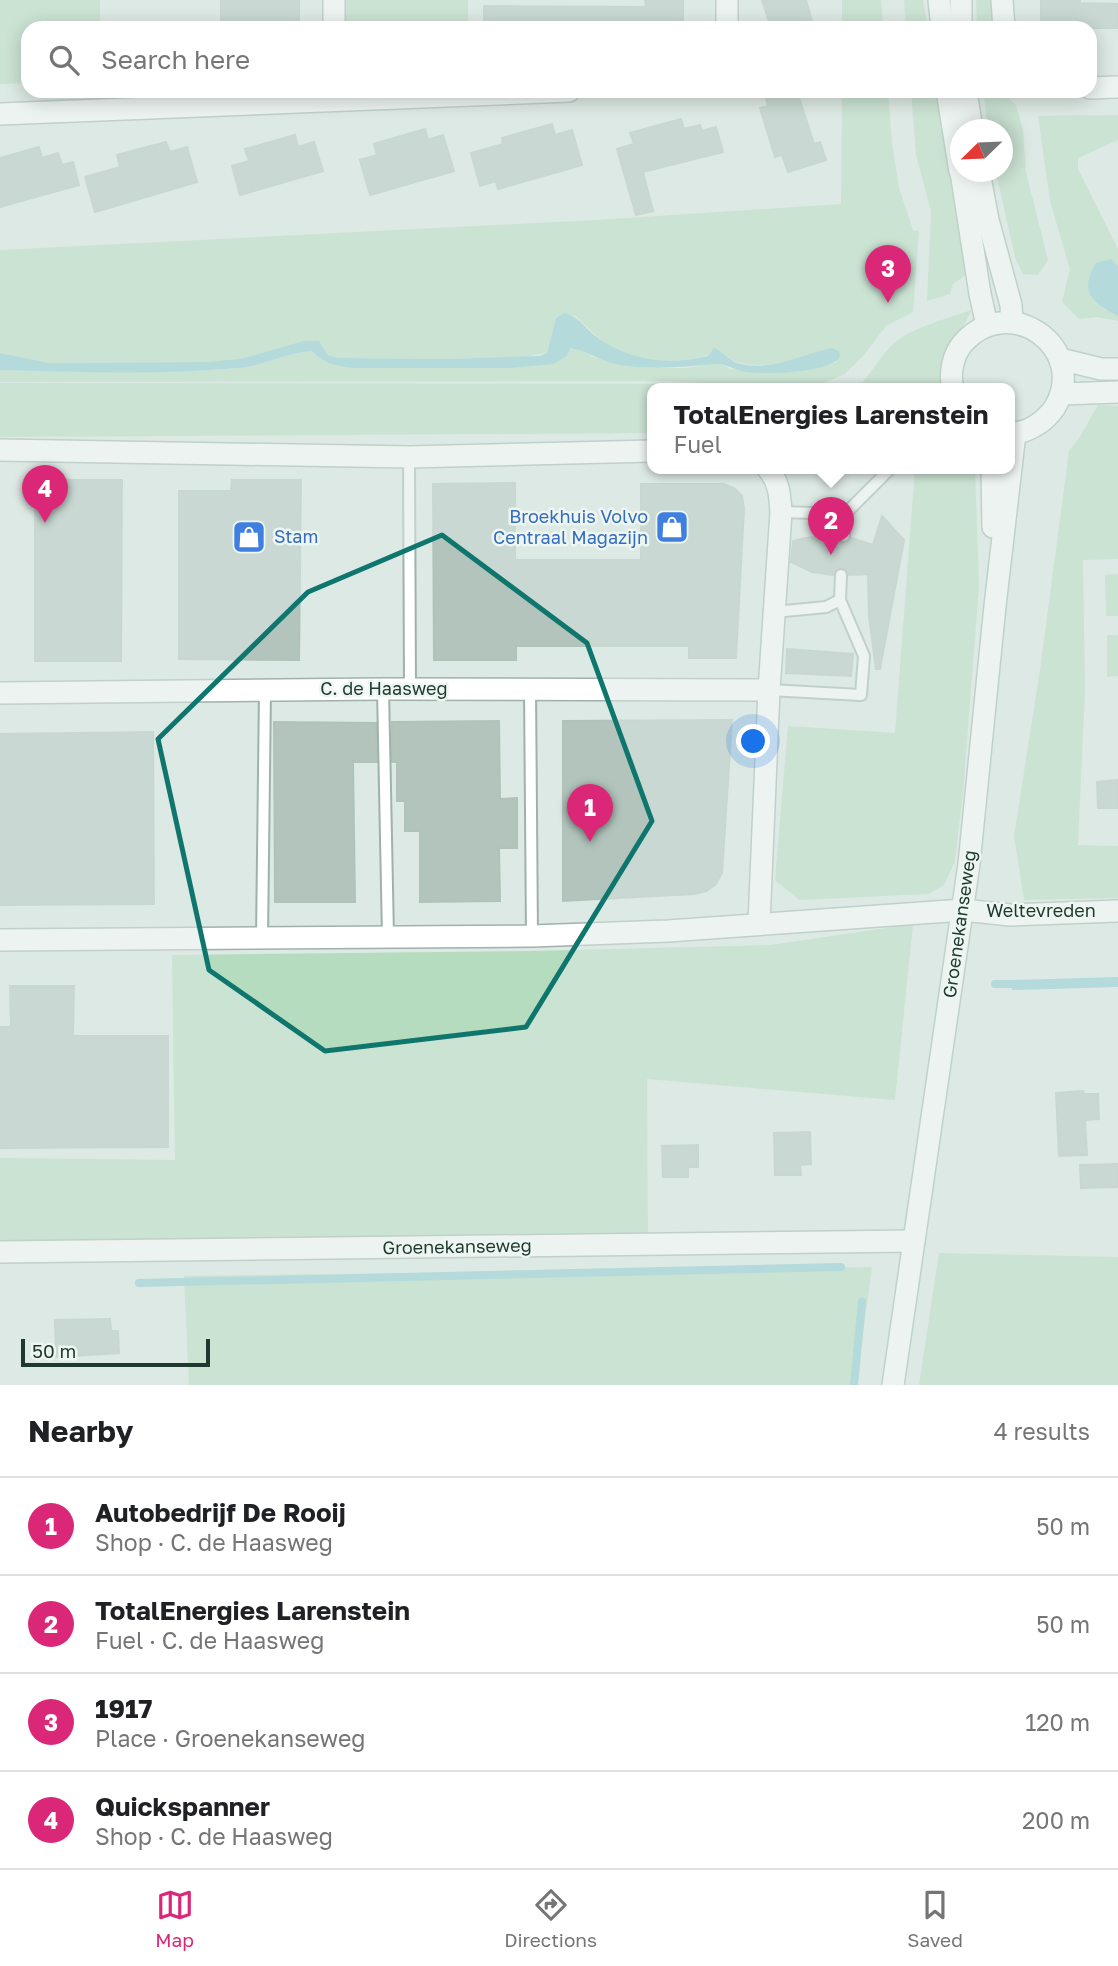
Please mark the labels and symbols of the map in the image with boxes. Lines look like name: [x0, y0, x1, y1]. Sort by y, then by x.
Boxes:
north arrow: [950, 119, 1013, 182]
pin: 3: [865, 245, 911, 303]
pin: 4: [22, 465, 68, 523]
pin: 2: [808, 497, 854, 555]
place label: Broekhuis Volvo Centraal Magazijn: [493, 505, 648, 548]
shop icon: Broekhuis Volvo Centraal Magazijn: [653, 508, 691, 546]
shop icon: Stam: [230, 518, 268, 556]
place label: Stam: [274, 525, 318, 547]
street label: C. de Haasweg: [320, 677, 448, 699]
your location: [736, 724, 770, 758]
pin: 1: [567, 784, 613, 842]
street label: Groenekanseweg: [938, 848, 980, 999]
street label: Weltevreden: [986, 899, 1096, 921]
street label: Groenekanseweg: [382, 1234, 532, 1258]
scale bar: [21, 1336, 210, 1368]

